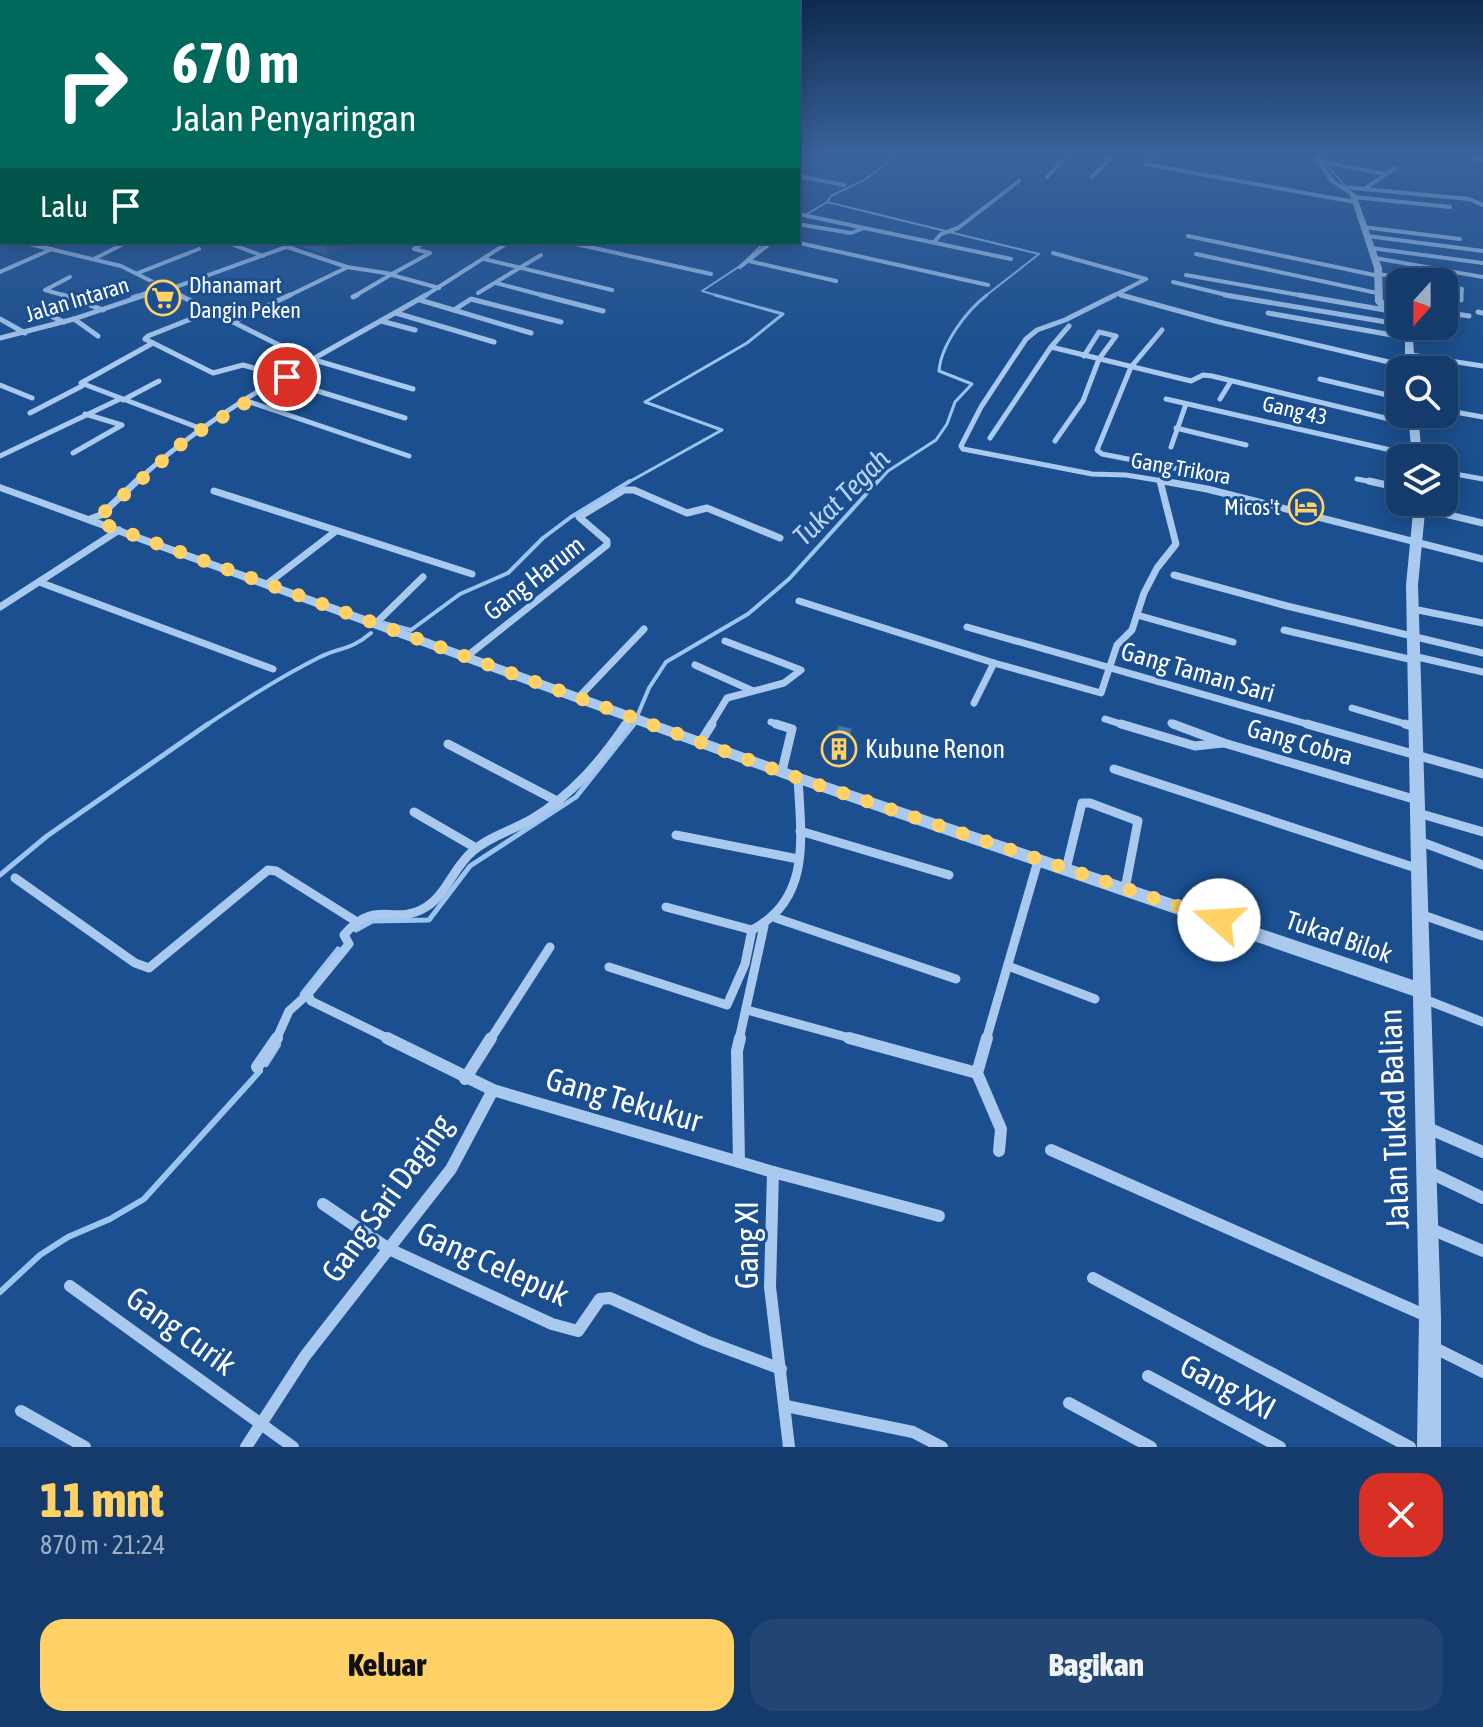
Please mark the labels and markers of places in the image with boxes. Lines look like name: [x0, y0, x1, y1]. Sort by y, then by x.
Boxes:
place label: Dhanamart Dangin Peken: [189, 272, 301, 323]
supermarket icon: Dhanamart Dangin Peken: [144, 279, 182, 317]
pin: [253, 343, 321, 411]
hotel icon: Micos't: [1287, 488, 1325, 526]
place label: Micos't: [1224, 494, 1280, 520]
building icon: Kubune Renon: [820, 730, 858, 768]
place label: Kubune Renon: [865, 734, 1005, 764]

